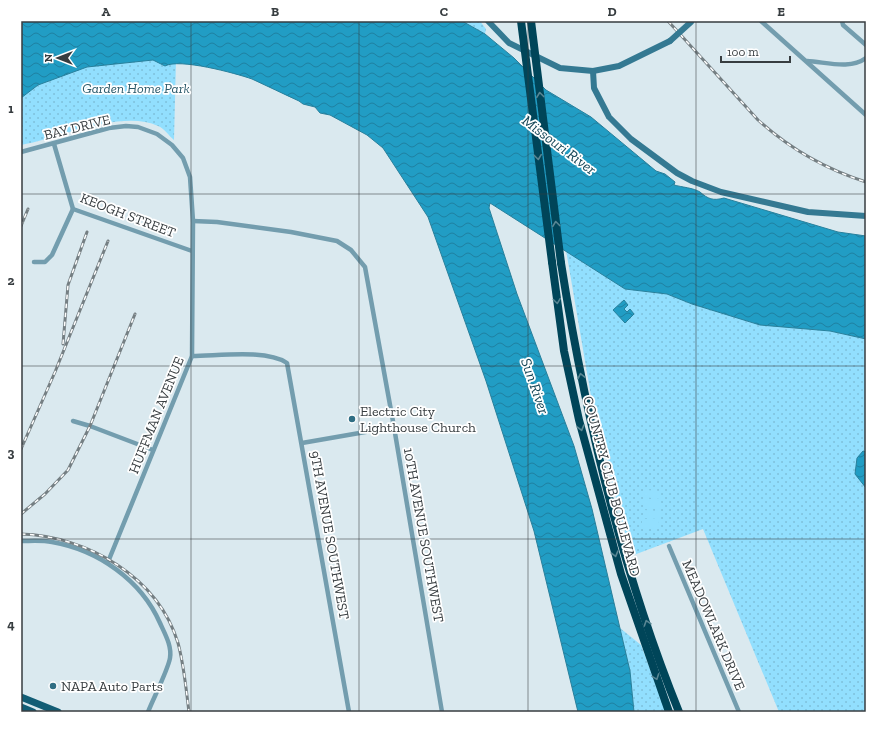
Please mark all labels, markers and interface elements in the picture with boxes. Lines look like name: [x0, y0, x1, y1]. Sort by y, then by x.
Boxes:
text: A: [102, 4, 111, 19]
text: B: [271, 4, 279, 19]
text: C: [440, 4, 448, 19]
text: D: [607, 4, 617, 19]
text: E: [777, 4, 785, 19]
north arrow: [38, 38, 78, 78]
scale bar: [721, 38, 790, 64]
text: 100 m: [727, 45, 759, 59]
text: N: [42, 53, 55, 62]
park label: Garden Home Park: [82, 80, 190, 97]
one-way arrow: [536, 92, 545, 98]
text: 1: [8, 101, 14, 116]
street label: BAY DRIVE: [42, 111, 112, 144]
water label: Missouri River: [519, 111, 600, 179]
one-way arrow: [533, 154, 542, 160]
street label: KEOGH STREET: [78, 189, 178, 242]
one-way arrow: [552, 221, 561, 227]
text: 2: [8, 273, 15, 288]
one-way arrow: [552, 298, 561, 304]
street label: HUFFMAN AVENUE: [125, 354, 188, 476]
water label: Sun River: [517, 356, 553, 417]
one-way arrow: [577, 372, 585, 379]
street label: COUNTRY CLUB BOULEVARD: [579, 394, 644, 578]
place label: Electric City Lighthouse Church: [360, 403, 476, 436]
marker: Electric City Lighthouse Church: [347, 414, 357, 424]
one-way arrow: [577, 425, 585, 431]
text: 3: [8, 445, 15, 460]
street label: 10TH AVENUE SOUTHWEST: [400, 447, 447, 624]
street label: 9TH AVENUE SOUTHWEST: [306, 450, 353, 621]
one-way arrow: [610, 550, 619, 557]
street label: MEADOWLARK DRIVE: [678, 557, 749, 693]
text: 4: [7, 617, 15, 632]
one-way arrow: [643, 619, 652, 626]
one-way arrow: [651, 674, 660, 681]
place label: NAPA Auto Parts: [61, 678, 163, 695]
marker: NAPA Auto Parts: [48, 681, 58, 691]

